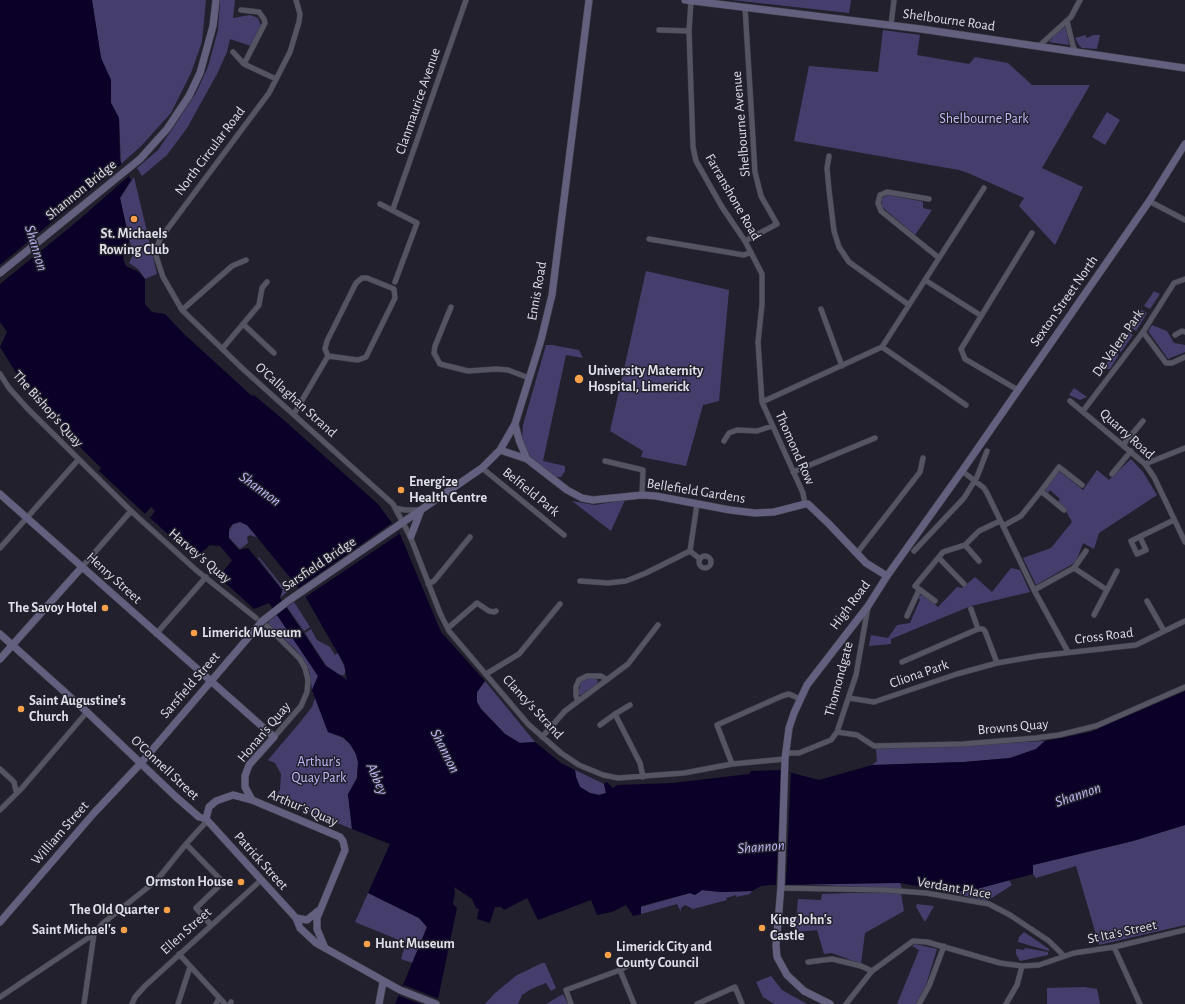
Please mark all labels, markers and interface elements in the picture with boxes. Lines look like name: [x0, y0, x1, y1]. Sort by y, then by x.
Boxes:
street label: Shelbourne Road: [902, 5, 996, 35]
street label: Clanmaurice Avenue: [392, 45, 444, 157]
street label: Shelbourne Avenue: [728, 70, 754, 178]
street label: North Circular Road: [171, 103, 249, 199]
park label: Shelbourne Park: [939, 111, 1029, 127]
street label: Farranshone Road: [701, 151, 765, 243]
street label: Shannon Bridge: [42, 156, 120, 224]
marker: St. Michaels Rowing Club: [129, 214, 139, 224]
water label: Shannon: [20, 223, 52, 273]
place label: St. Michaels Rowing Club: [99, 226, 169, 258]
street label: Sexton Street North: [1026, 252, 1102, 350]
street label: Ennis Road: [524, 260, 550, 322]
street label: De Valera Park: [1089, 306, 1147, 380]
street label: O'Callaghan Strand: [252, 359, 340, 441]
place label: University Maternity Hospital, Limerick: [588, 363, 703, 396]
street label: The Bishop's Quay: [9, 367, 87, 451]
marker: University Maternity Hospital, Limerick: [573, 373, 585, 385]
street label: Quarry Road: [1096, 405, 1158, 463]
street label: Thomond Row: [771, 409, 819, 487]
street label: Belfield Park: [499, 464, 563, 520]
water label: Shannon: [236, 468, 284, 510]
place label: Energize Health Centre: [409, 474, 487, 506]
street label: Bellefield Gardens: [645, 475, 747, 507]
marker: Energize Health Centre: [396, 485, 406, 495]
street label: Harvey's Quay: [165, 525, 235, 587]
street label: Sarsfield Bridge: [279, 533, 359, 595]
street label: Henry Street: [83, 549, 145, 607]
street label: High Road: [826, 577, 874, 633]
place label: The Savoy Hotel: [8, 600, 97, 616]
marker: The Savoy Hotel: [100, 603, 110, 613]
street label: Cross Road: [1074, 624, 1134, 648]
place label: Limerick Museum: [202, 625, 301, 641]
marker: Limerick Museum: [189, 628, 199, 638]
street label: Thomondgate: [821, 640, 857, 718]
street label: Sarsfield Street: [157, 648, 223, 722]
street label: Cliona Park: [887, 656, 951, 692]
street label: Clancy's Strand: [499, 671, 567, 743]
place label: Saint Augustine's Church: [29, 693, 126, 726]
street label: Honan's Quay: [234, 698, 294, 766]
marker: Saint Augustine's Church: [16, 704, 26, 714]
street label: Browns Quay: [977, 716, 1049, 738]
water label: Shannon: [426, 726, 464, 776]
street label: O'Connell Street: [127, 732, 203, 804]
park label: Arthur's Quay Park: [292, 754, 346, 786]
water label: Abbey: [362, 760, 392, 798]
water label: Shannon: [1053, 779, 1103, 811]
street label: Arthur's Quay: [266, 786, 340, 830]
street label: William Street: [28, 798, 92, 868]
street label: Patrick Street: [230, 828, 292, 894]
water label: Shannon: [737, 836, 785, 858]
street label: Verdant Place: [916, 873, 992, 903]
place label: Ormston House: [146, 874, 233, 890]
marker: Ormston House: [236, 877, 246, 887]
place label: The Old Quarter: [69, 902, 159, 918]
street label: Ellen Street: [157, 904, 215, 958]
marker: The Old Quarter: [162, 905, 172, 915]
place label: King John's Castle: [770, 912, 832, 944]
street label: St Ita's Street: [1086, 916, 1158, 948]
place label: Saint Michael's: [32, 922, 116, 938]
marker: King John's Castle: [757, 923, 767, 933]
marker: Saint Michael's: [119, 925, 129, 935]
place label: Hunt Museum: [375, 936, 455, 952]
marker: Hunt Museum: [362, 939, 372, 949]
place label: Limerick City and County Council: [616, 939, 712, 972]
marker: Limerick City and County Council: [603, 950, 613, 960]

